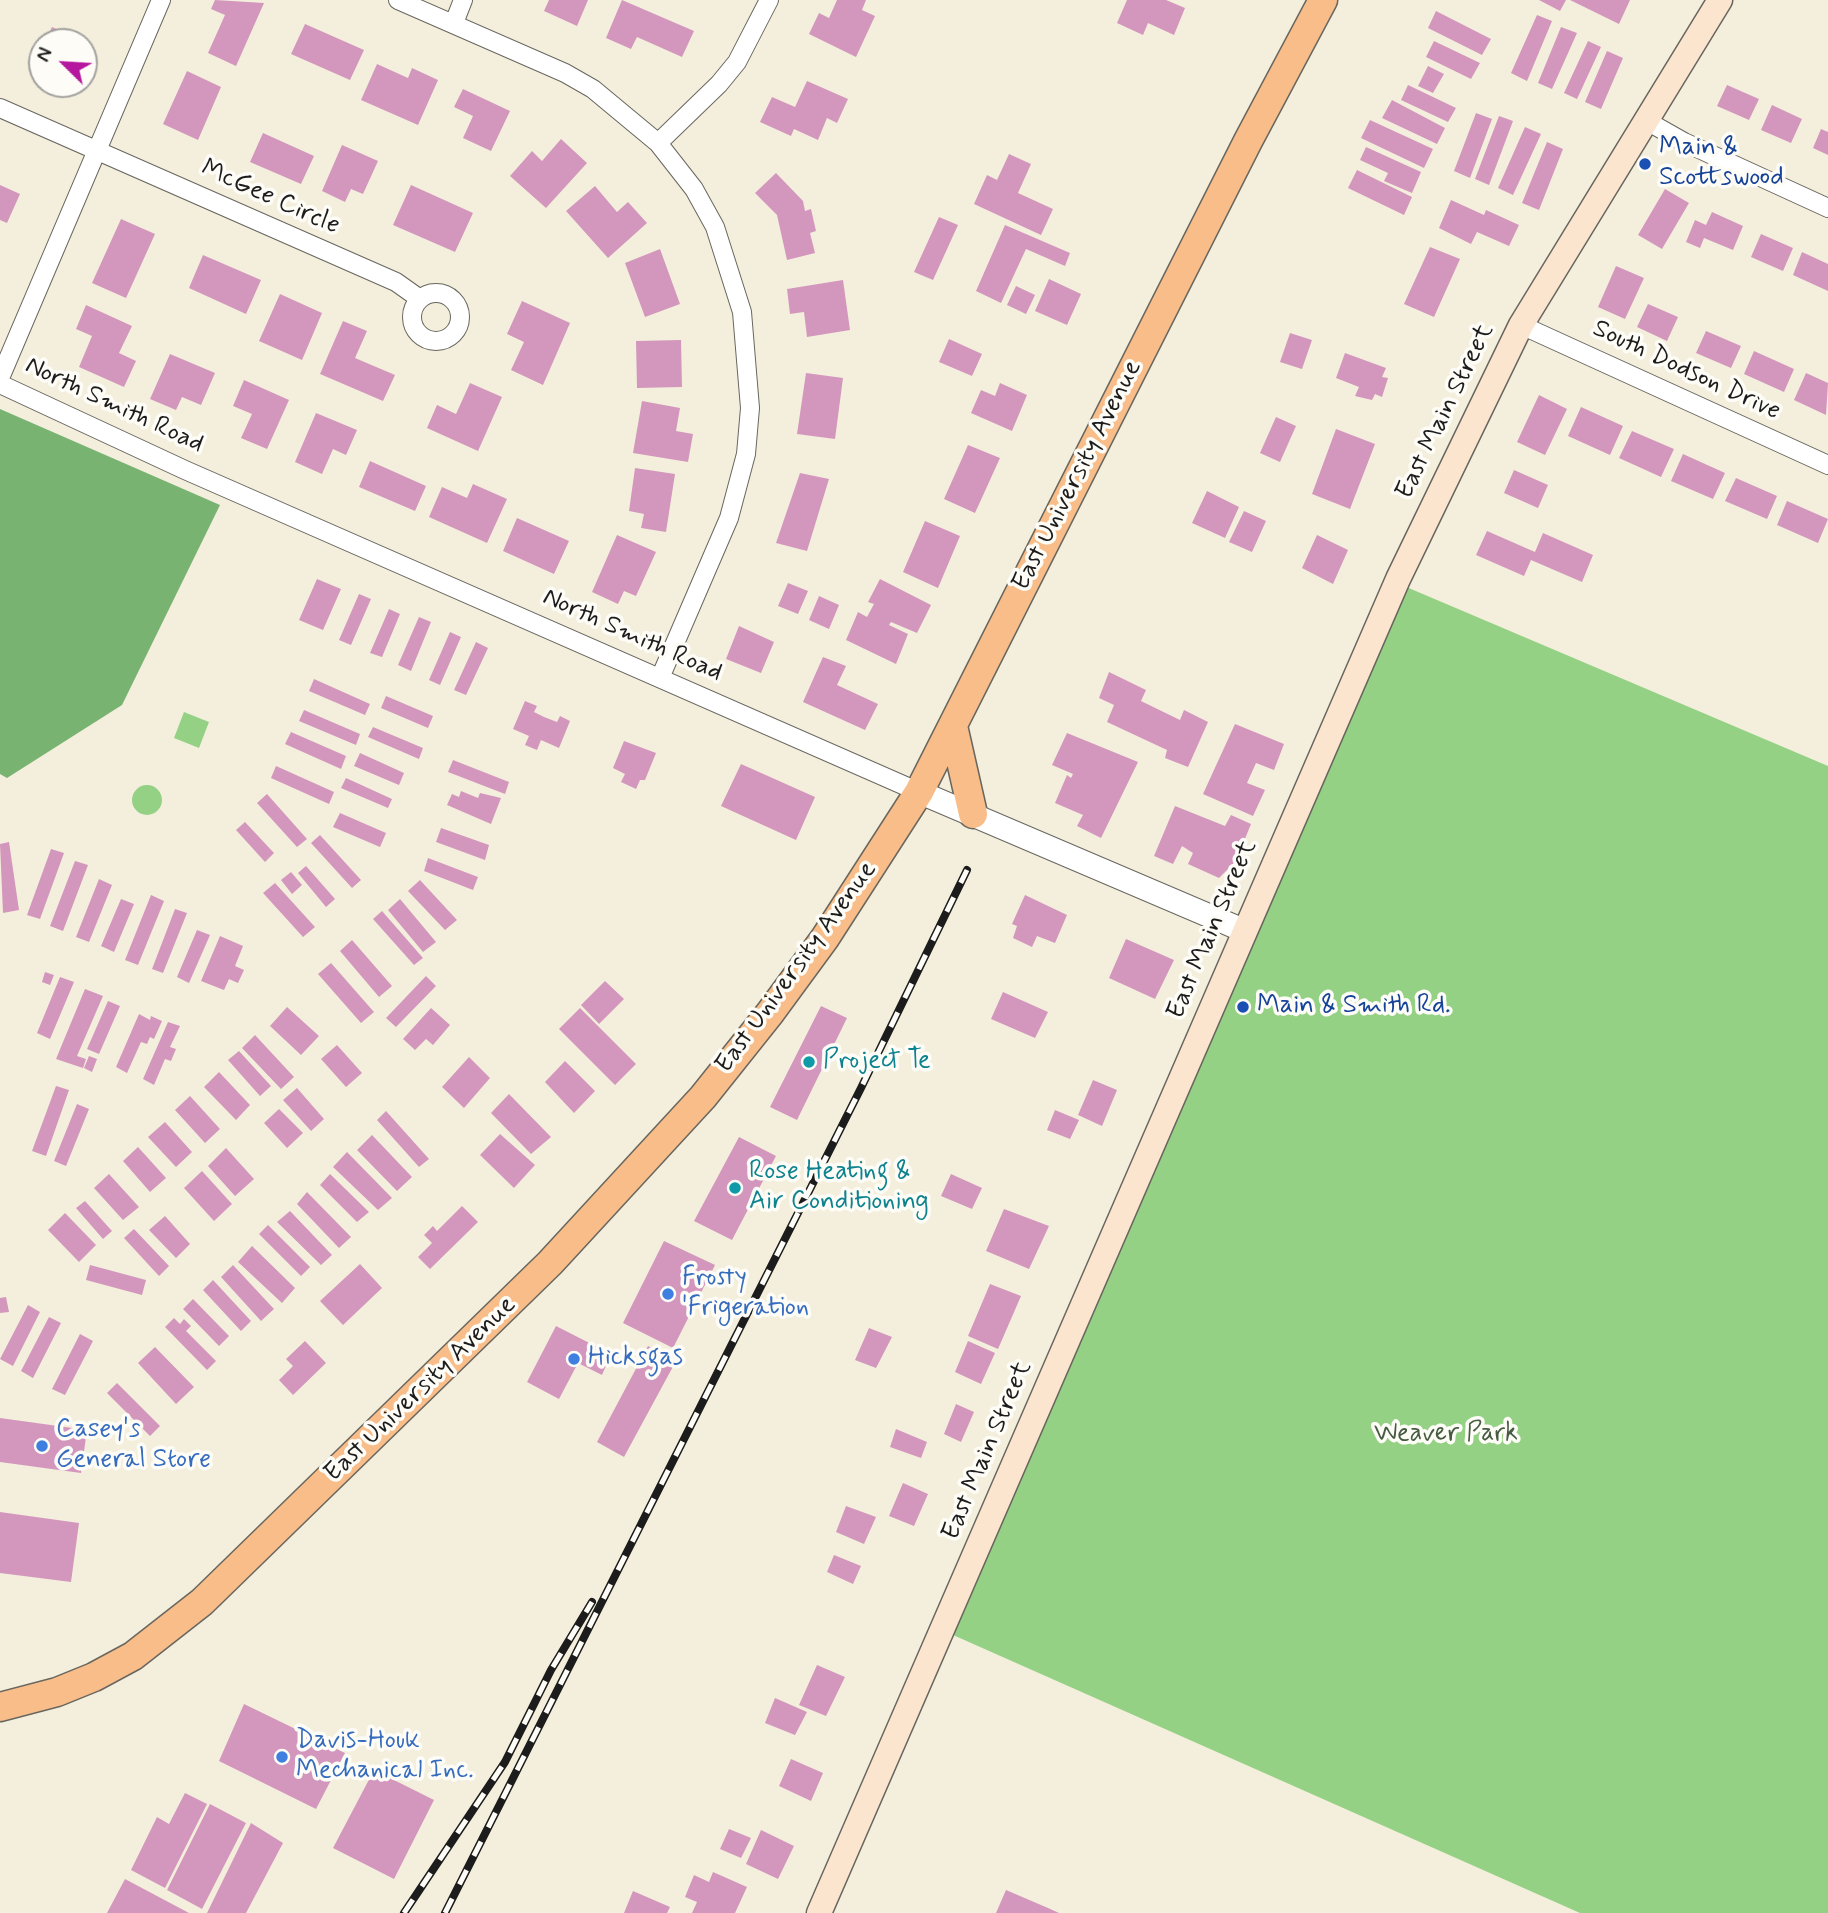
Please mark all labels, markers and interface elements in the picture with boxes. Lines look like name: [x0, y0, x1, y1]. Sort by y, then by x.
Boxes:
north arrow: [28, 28, 98, 98]
text: N: [31, 44, 59, 66]
place label: Main & Scottswood: [1659, 133, 1784, 194]
street label: McGee Circle: [196, 154, 344, 242]
marker: Main & Scottswood: [1637, 156, 1653, 172]
street label: South Dodson Drive: [1587, 314, 1785, 428]
street label: East Main Street: [1390, 319, 1502, 505]
street label: North Smith Road: [20, 351, 208, 461]
street label: East University Avenue: [1006, 356, 1150, 596]
street label: North Smith Road: [537, 582, 727, 690]
street label: East Main Street: [1161, 836, 1265, 1024]
street label: East University Avenue: [710, 856, 884, 1080]
place label: Main & Smith Rd.: [1257, 991, 1450, 1023]
marker: Main & Smith Rd.: [1235, 999, 1251, 1015]
place label: Project Te: [823, 1046, 930, 1078]
marker: Project Te: [801, 1054, 817, 1070]
place label: Rose Heating & Air Conditioning: [749, 1157, 929, 1218]
marker: Rose Heating & Air Conditioning: [727, 1180, 743, 1196]
place label: Frosty 'Frigeration: [682, 1263, 809, 1324]
marker: Frosty 'Frigeration: [660, 1286, 676, 1302]
street label: East University Avenue: [319, 1290, 523, 1490]
place label: Hicksgas: [588, 1343, 683, 1375]
marker: Hicksgas: [566, 1351, 582, 1367]
street label: East Main Street: [936, 1357, 1040, 1545]
place label: Casey's General Store: [56, 1415, 211, 1476]
park label: Weaver Park: [1374, 1419, 1518, 1451]
marker: Casey's General Store: [34, 1438, 50, 1454]
place label: Davis-Houk Mechanical Inc.: [296, 1726, 474, 1788]
marker: Davis-Houk Mechanical Inc.: [274, 1749, 290, 1765]

